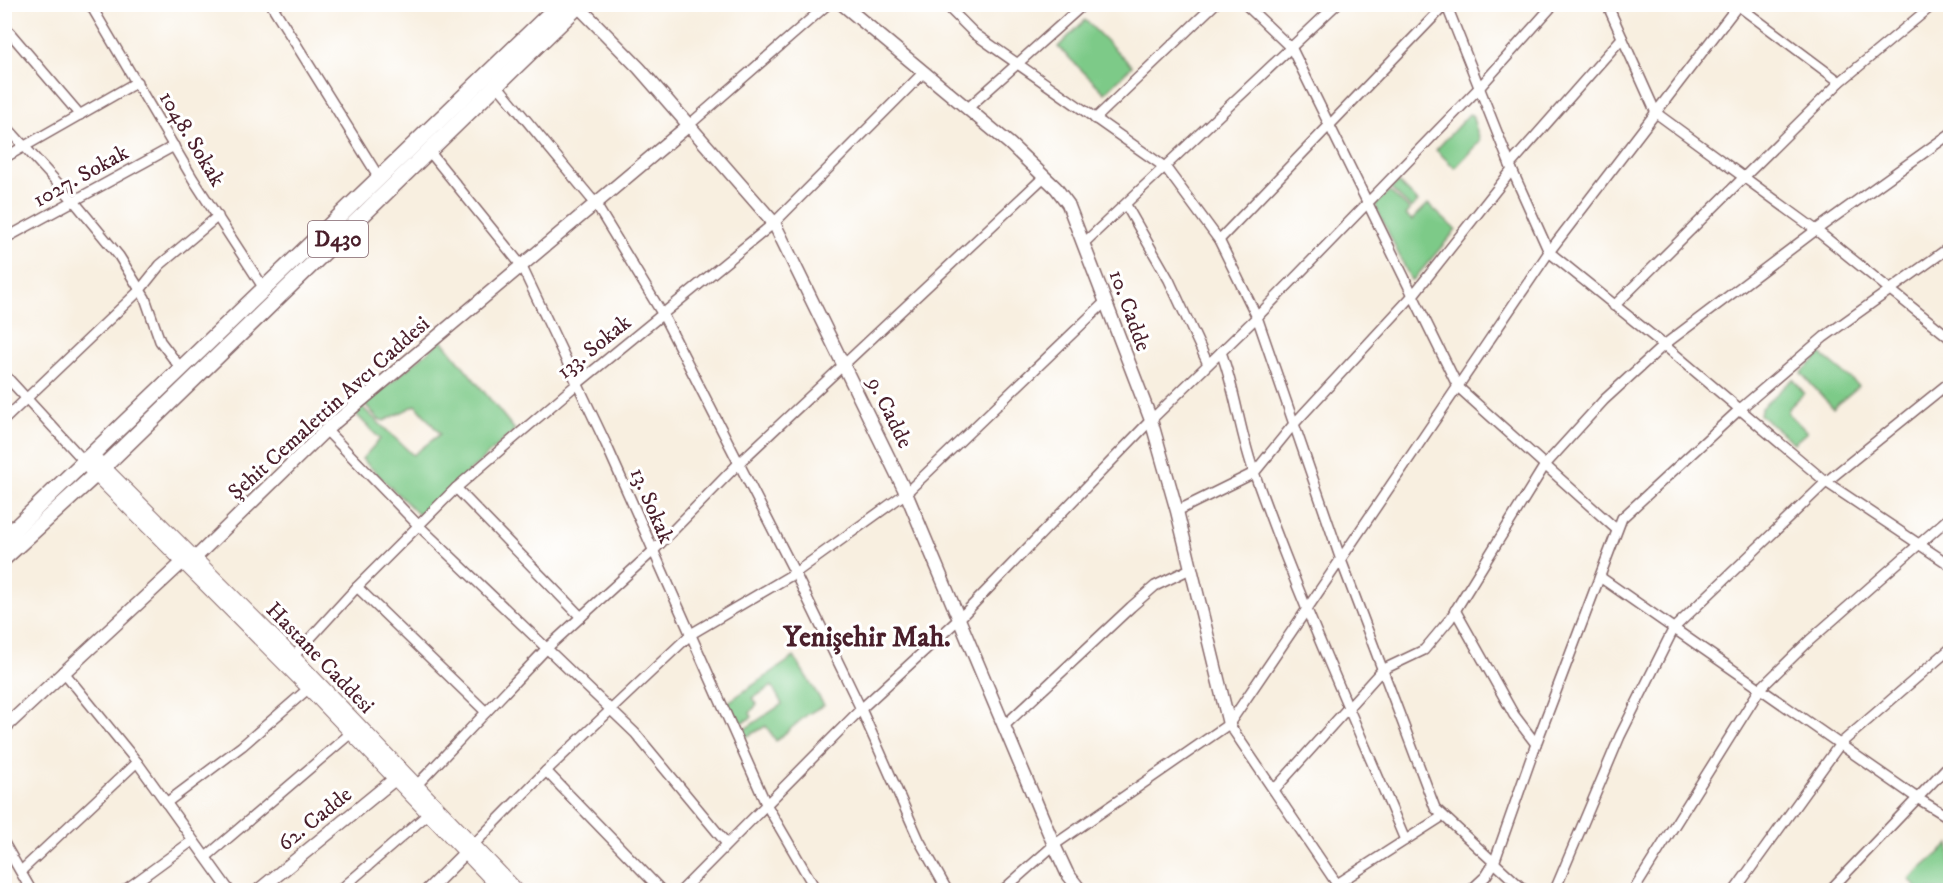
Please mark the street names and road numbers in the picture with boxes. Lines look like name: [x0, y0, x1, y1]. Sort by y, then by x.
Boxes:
street label: 1048. Sokak: [153, 86, 231, 192]
street label: 1027. Sokak: [28, 139, 133, 214]
road number: D430: [308, 221, 368, 257]
street label: 10. Cadde: [1102, 266, 1157, 355]
street label: 133. Sokak: [551, 309, 637, 385]
street label: Şehit Cemalettin Avcı Caddesi: [223, 310, 435, 506]
street label: 9. Cadde: [860, 372, 918, 453]
street label: 13. Sokak: [624, 464, 680, 548]
street label: Hastane Caddesi: [260, 597, 380, 720]
street label: 62. Cadde: [272, 781, 357, 857]

